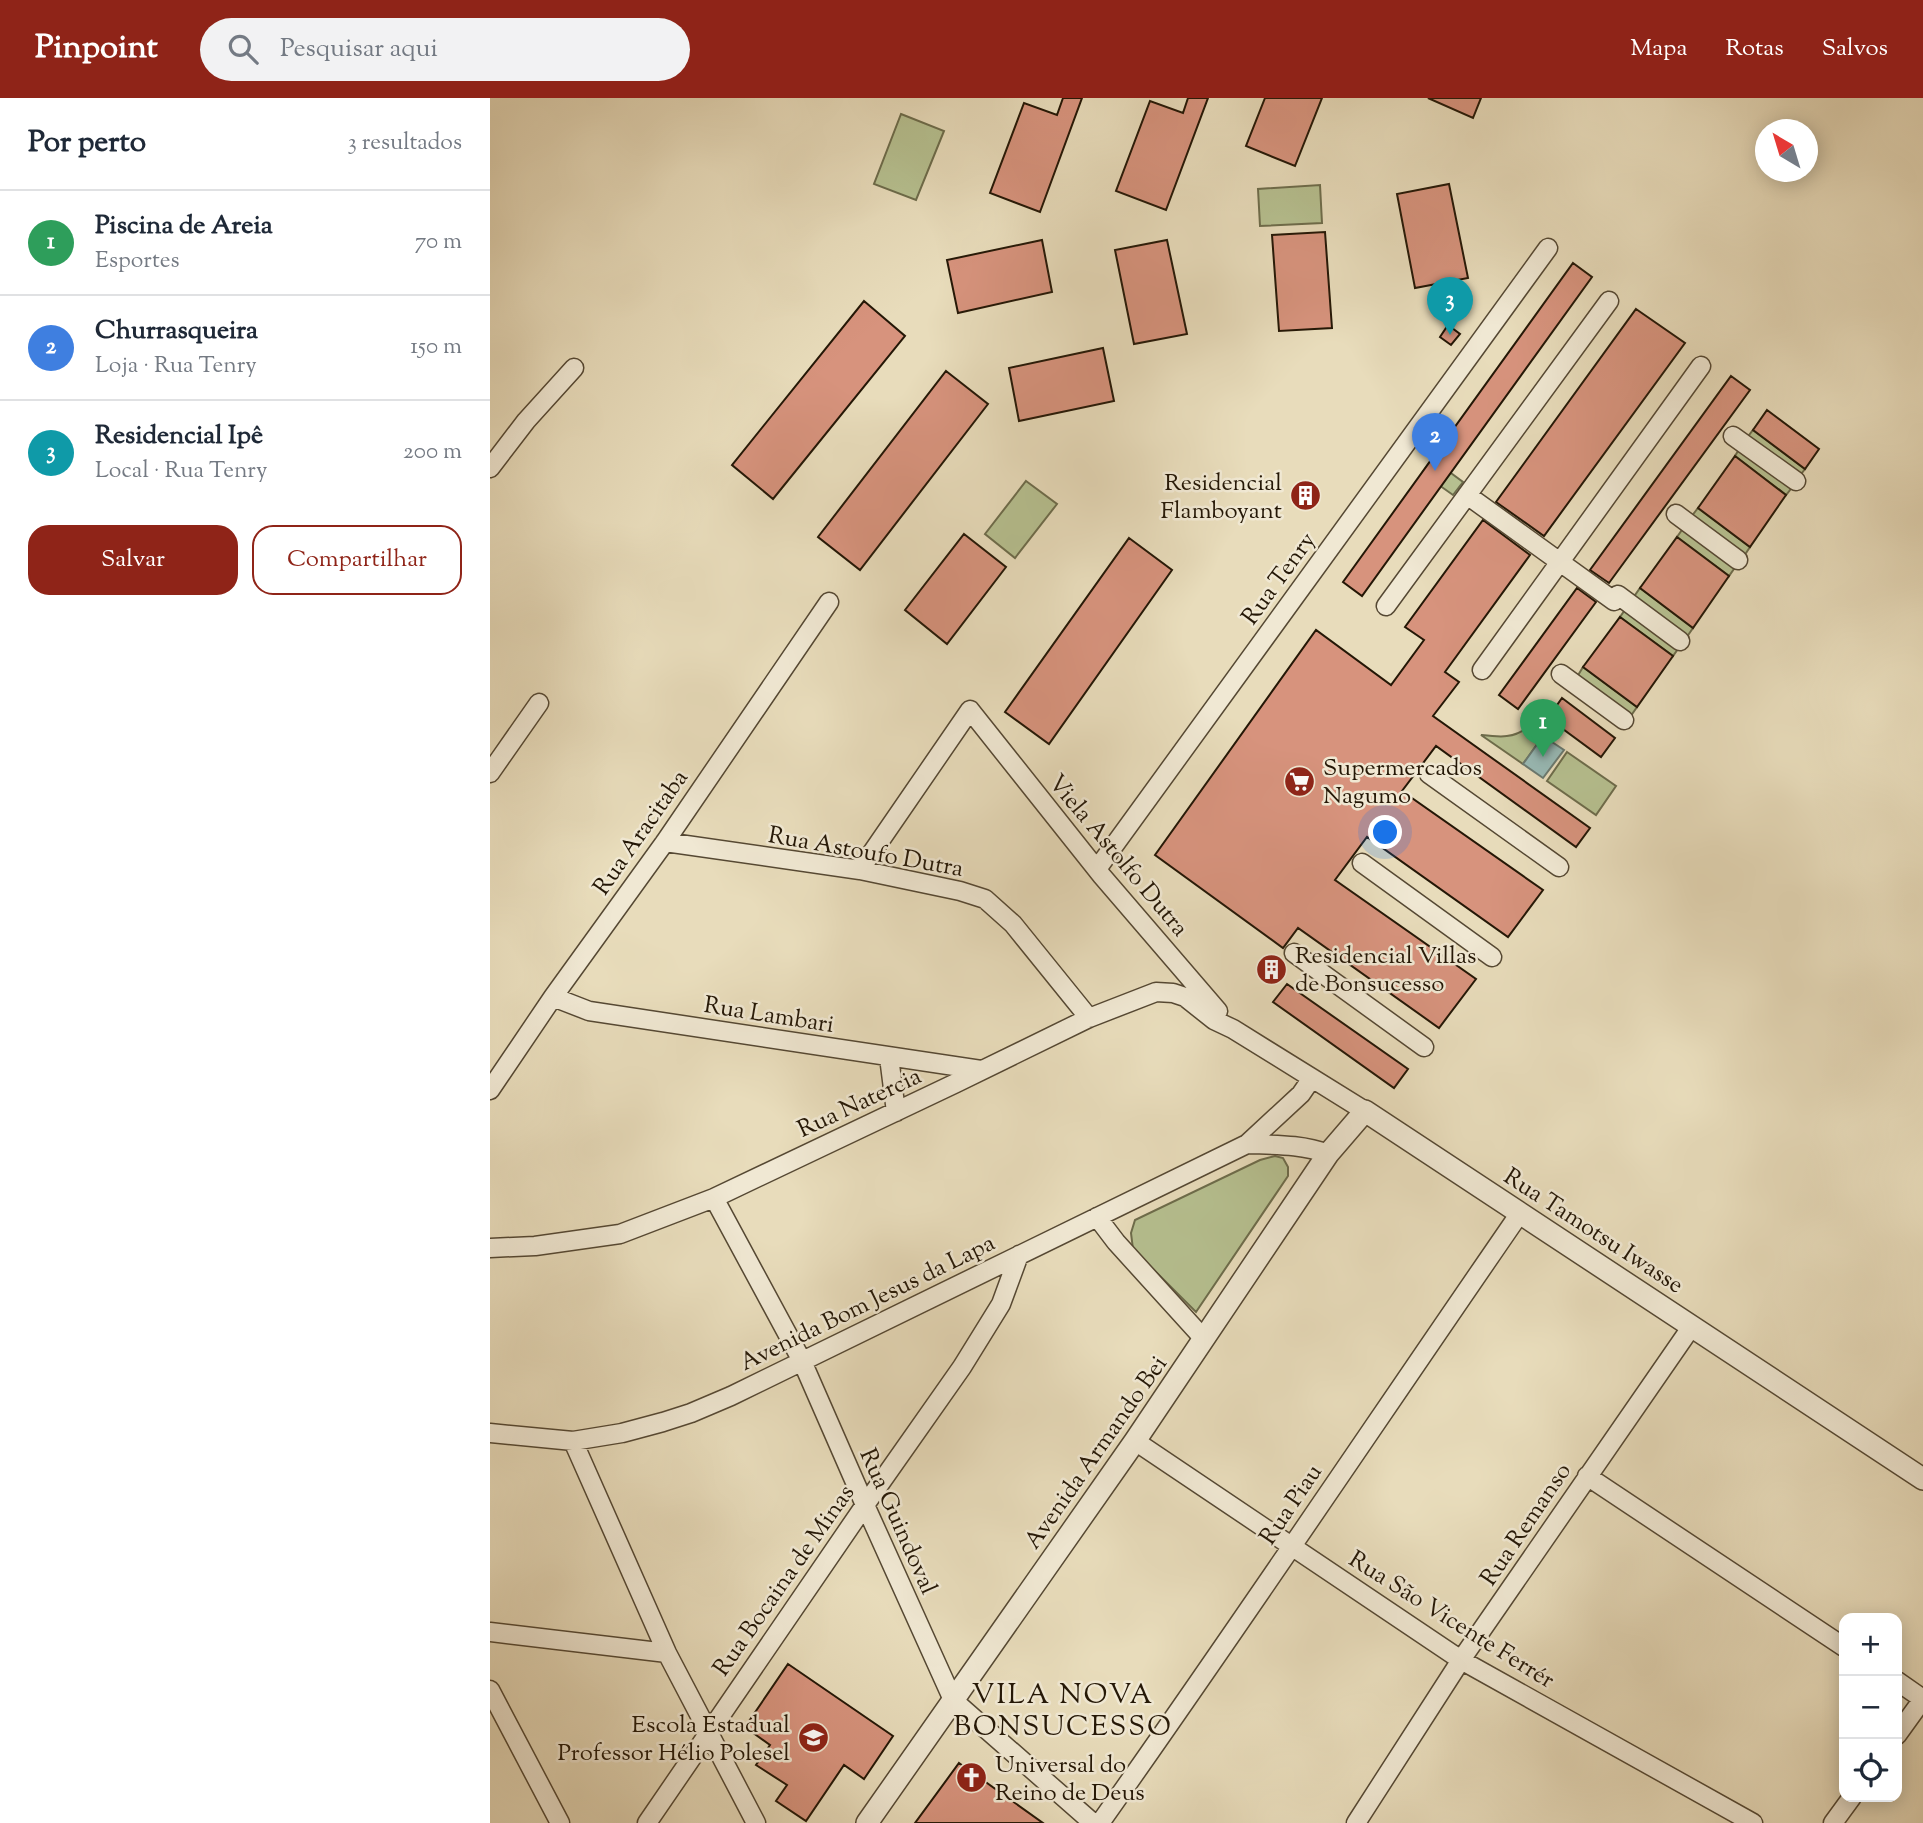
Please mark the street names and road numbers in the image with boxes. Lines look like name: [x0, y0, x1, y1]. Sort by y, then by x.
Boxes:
street label: Rua Tenry: [1234, 526, 1325, 633]
street label: Rua Aracitaba: [586, 764, 697, 903]
street label: Viela Astolfo Dutra: [1039, 768, 1196, 945]
street label: Rua Astoufo Dutra: [765, 819, 966, 887]
street label: Rua Lambari: [701, 989, 836, 1043]
street label: Rua Natercia: [792, 1060, 928, 1147]
street label: Rua Tamotsu Iwasse: [1496, 1161, 1690, 1303]
street label: Avenida Bom Jesus da Lapa: [734, 1227, 1001, 1381]
street label: Avenida Armando Bei: [1017, 1349, 1176, 1557]
street label: Rua Guindoval: [850, 1443, 945, 1601]
street label: Rua Remanso: [1473, 1457, 1580, 1593]
street label: Rua Piau: [1252, 1458, 1331, 1552]
street label: Rua Bocaina de Minas: [706, 1478, 864, 1684]
street label: Rua São Vicente Ferrér: [1341, 1543, 1561, 1698]

